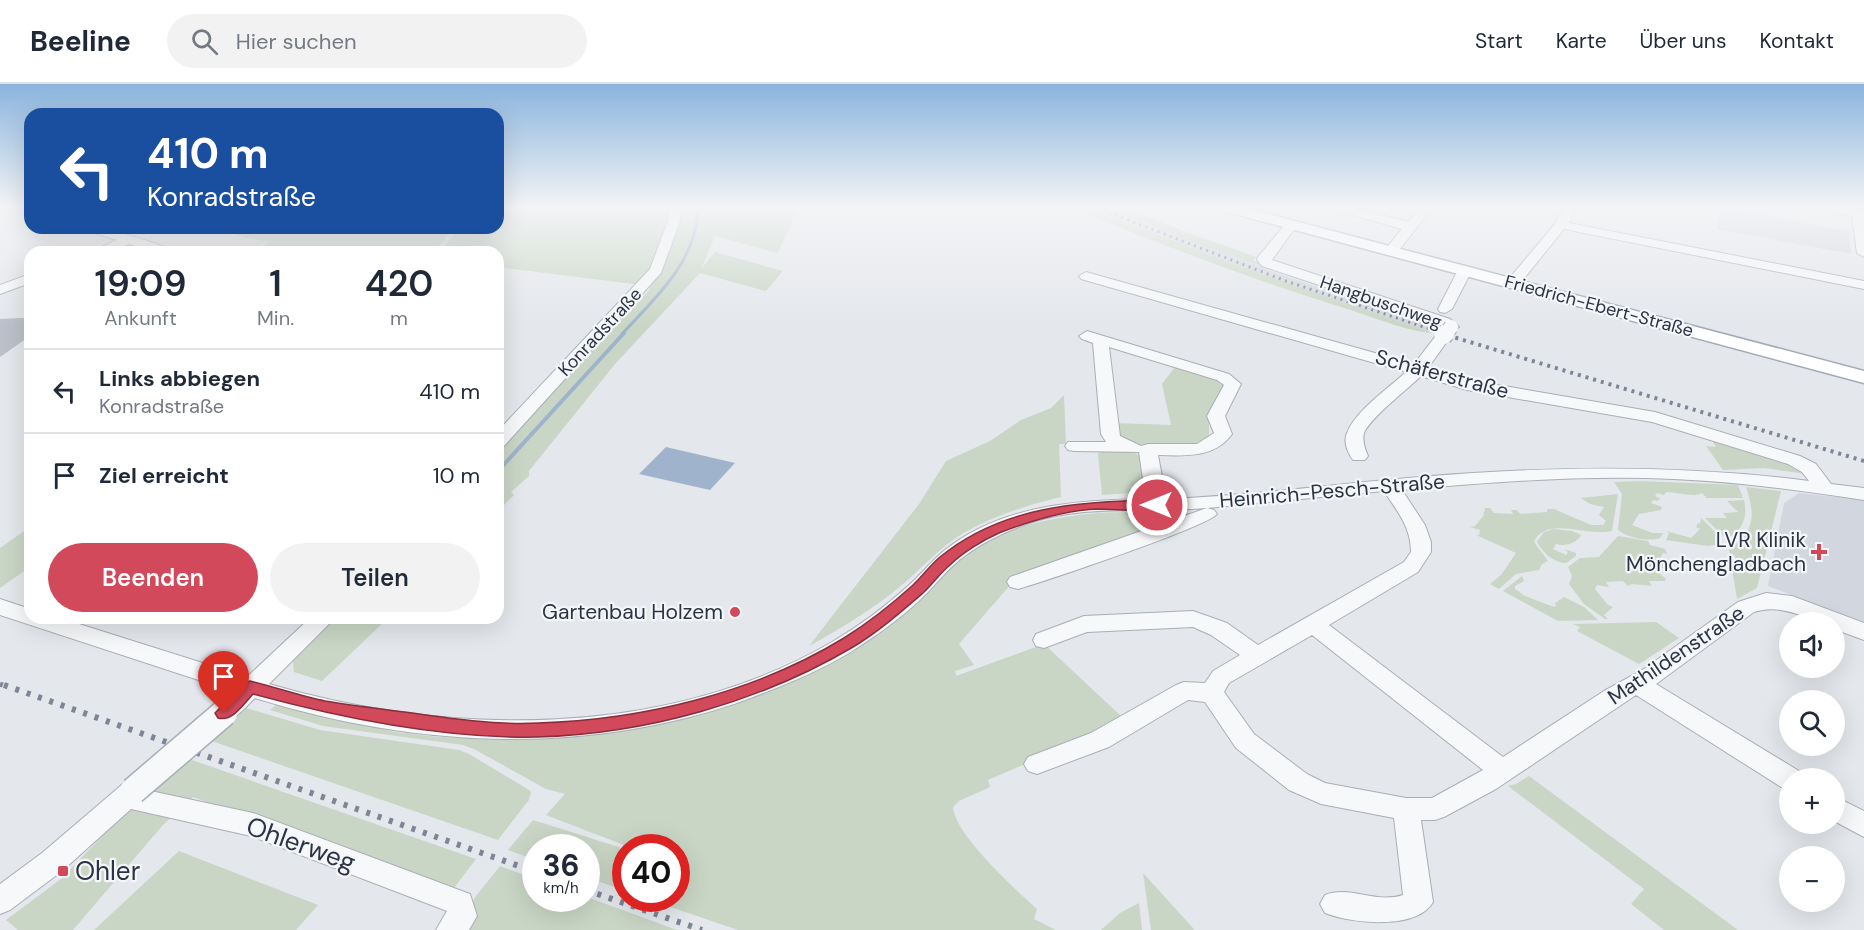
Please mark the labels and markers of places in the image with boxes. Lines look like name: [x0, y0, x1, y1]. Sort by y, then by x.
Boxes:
place label: LVR Klinik Mönchengladbach: [1626, 526, 1806, 578]
marker: LVR Klinik Mönchengladbach: [1810, 543, 1828, 561]
place label: Gartenbau Holzem: [542, 598, 723, 626]
marker: Gartenbau Holzem: [728, 605, 742, 619]
pin: [198, 651, 249, 713]
place label: Ohler: [75, 854, 140, 888]
marker: Ohler: [56, 864, 70, 878]

